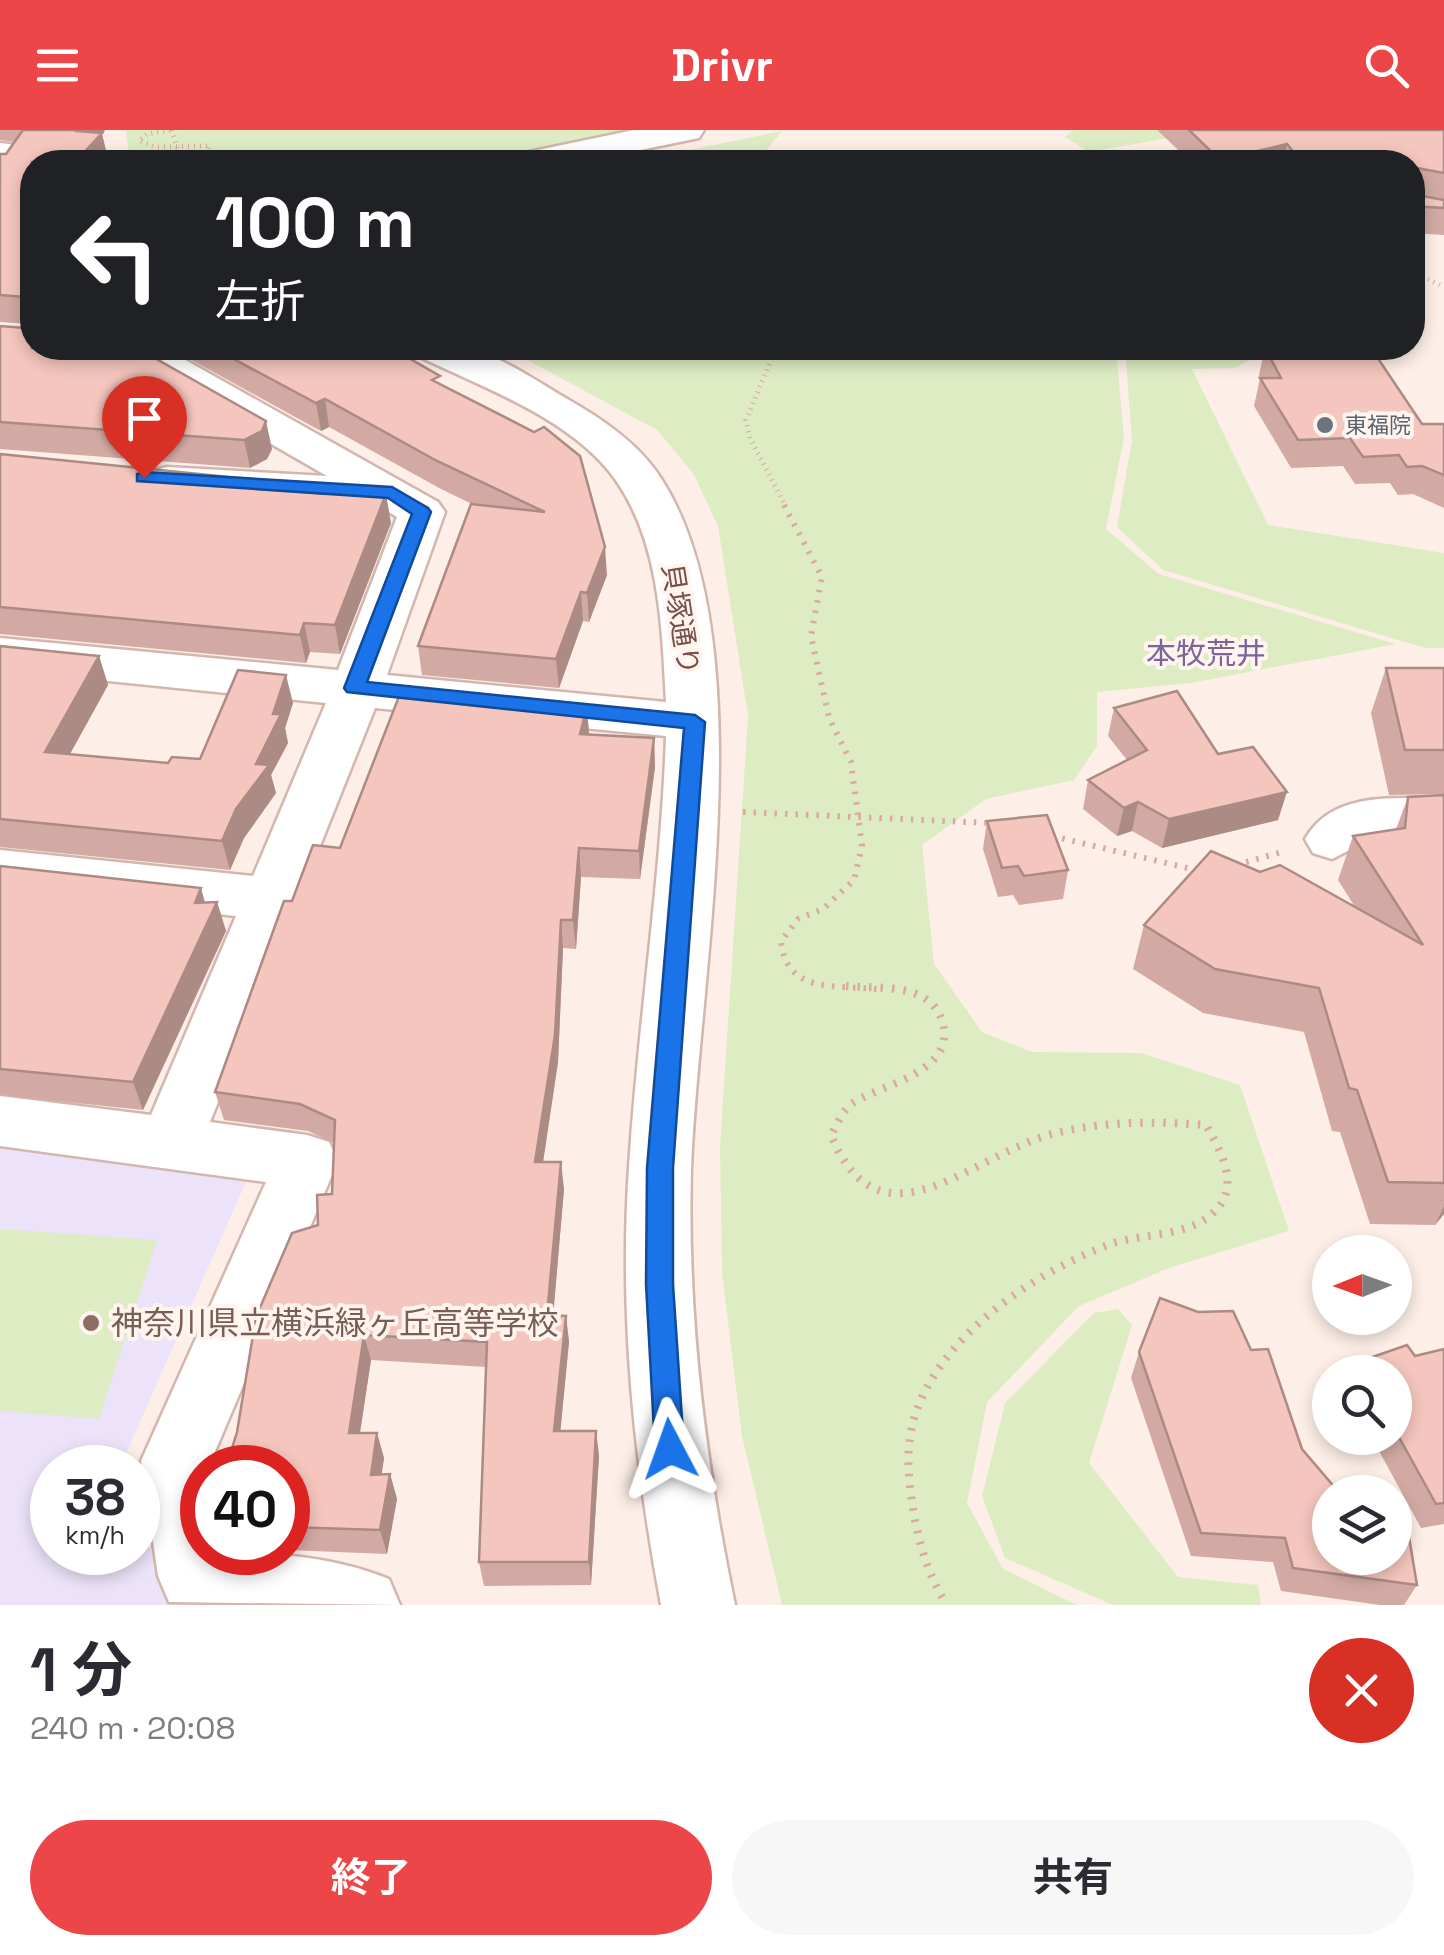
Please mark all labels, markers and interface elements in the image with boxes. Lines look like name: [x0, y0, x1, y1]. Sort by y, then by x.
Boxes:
text: Drivr: [671, 37, 773, 94]
icon: menu: [30, 38, 85, 93]
icon: search: [1359, 38, 1414, 93]
text: 100 m: [215, 178, 415, 267]
icon: left: [50, 190, 180, 320]
text: 左折: [215, 273, 305, 330]
pin: [102, 376, 187, 479]
icon: arrive: [117, 391, 172, 446]
place label: 東福院: [1345, 411, 1411, 439]
marker: 東福院: [1314, 414, 1336, 436]
street label: 貝塚通り: [654, 561, 708, 677]
district label: 本牧荒井: [1146, 634, 1266, 673]
north arrow: [1312, 1235, 1412, 1335]
map controls: [1312, 1235, 1412, 1575]
place label: 神奈川県立横浜緑ヶ丘高等学校: [111, 1303, 559, 1343]
marker: 神奈川県立横浜緑ヶ丘高等学校: [80, 1312, 102, 1334]
button: search: [1312, 1355, 1412, 1455]
position arrow: [618, 1397, 722, 1501]
speed limit sign: 40: [180, 1445, 310, 1575]
text: 38: [65, 1466, 125, 1530]
button: layers: [1312, 1475, 1412, 1575]
text: km/h: [65, 1519, 125, 1551]
text: 1 分: [30, 1632, 132, 1709]
button: close: [1309, 1638, 1414, 1743]
text: 240 m · 20:08: [30, 1708, 235, 1748]
button: 終了: [30, 1820, 712, 1935]
button: 共有: [732, 1820, 1414, 1935]

